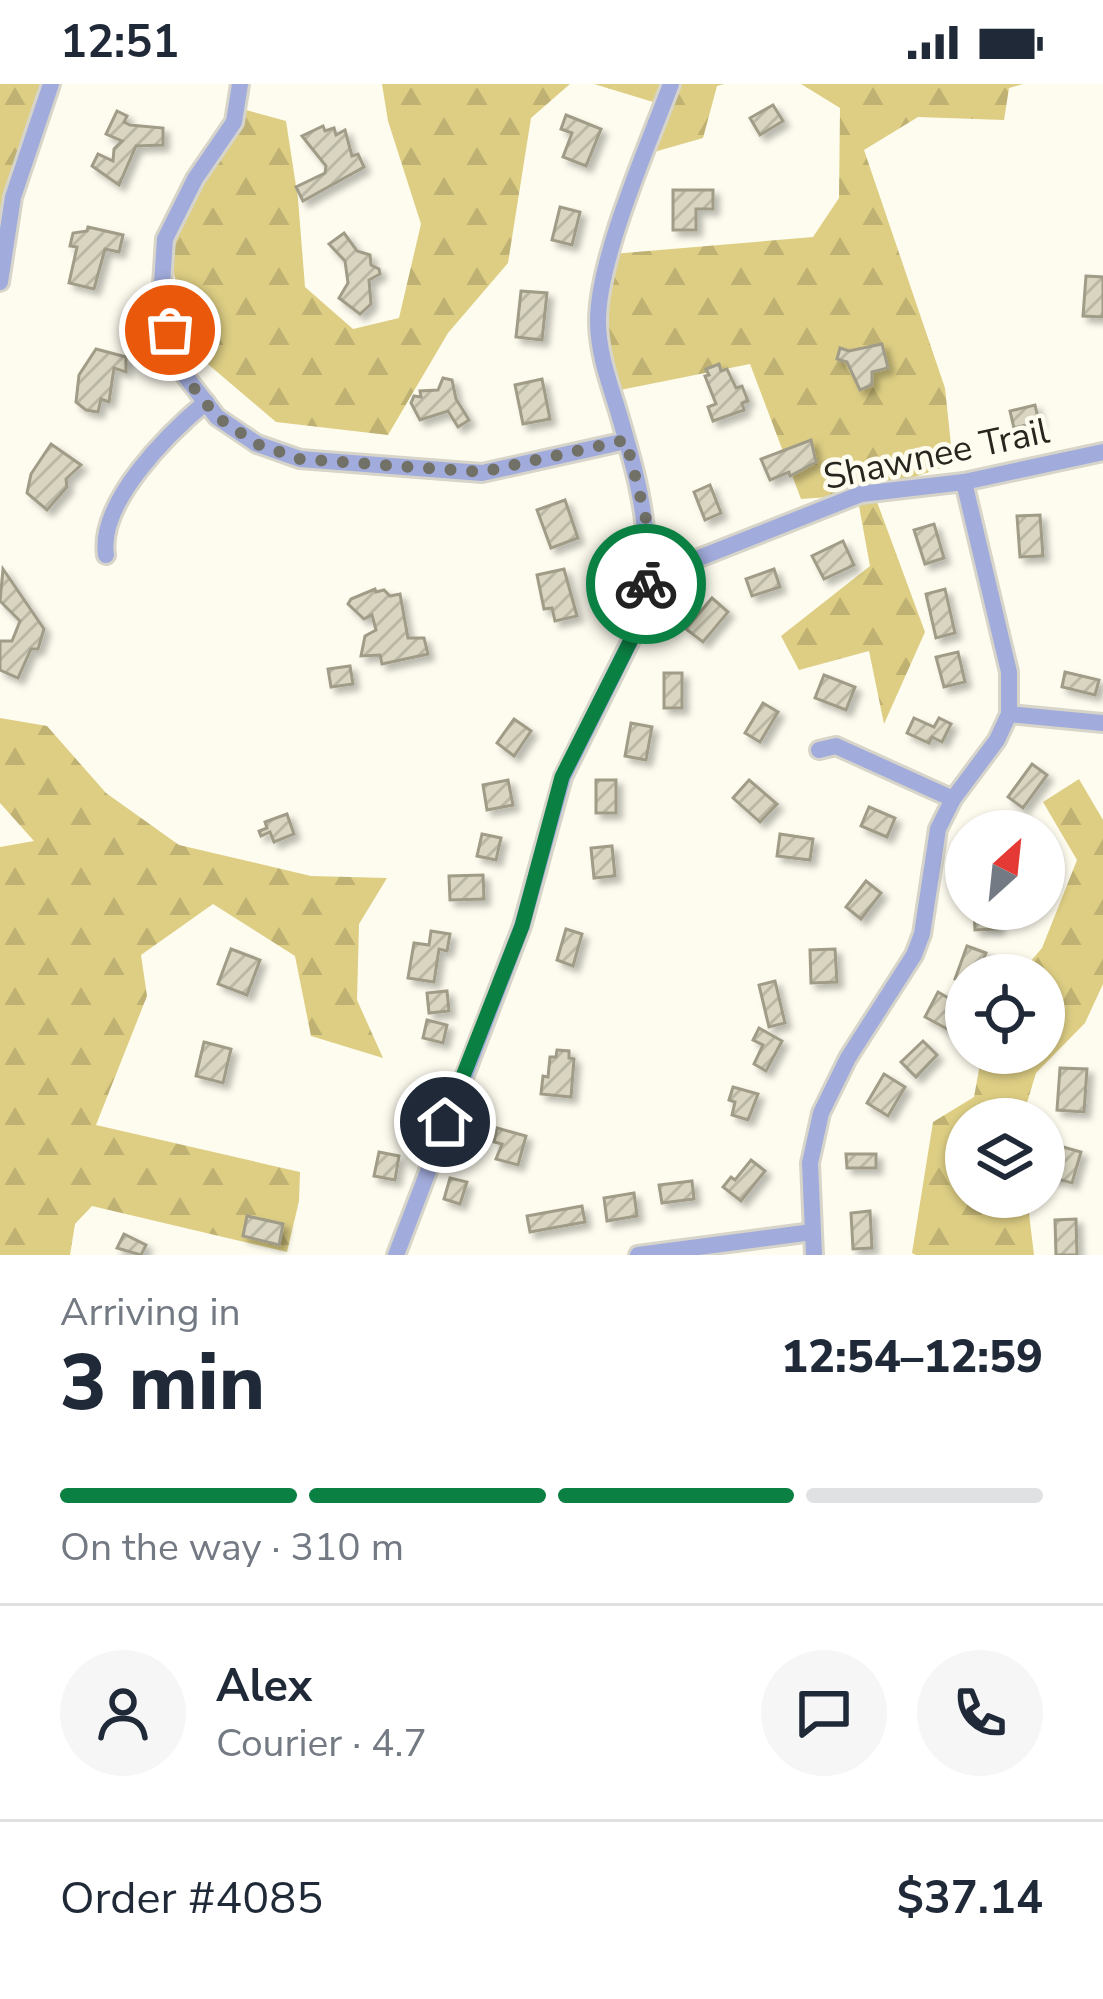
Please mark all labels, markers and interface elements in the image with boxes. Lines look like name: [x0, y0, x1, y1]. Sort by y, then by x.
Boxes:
text: 12:51: [60, 12, 179, 73]
pin: [119, 279, 221, 381]
icon: bag: [137, 297, 203, 363]
street label: Shawnee Trail: [819, 407, 1054, 502]
courier: [586, 524, 706, 644]
icon: bike: [613, 551, 679, 617]
north arrow: [945, 810, 1065, 930]
map controls: [945, 810, 1065, 1218]
button: locate: [945, 954, 1065, 1074]
pin: [394, 1071, 496, 1173]
icon: home: [412, 1089, 478, 1155]
button: layers: [945, 1098, 1065, 1218]
text: Arriving in: [60, 1286, 241, 1339]
text: 12:54–12:59: [781, 1327, 1043, 1388]
text: 3 min: [60, 1330, 265, 1437]
text: On the way · 310 m: [60, 1521, 404, 1574]
button: person: [60, 1650, 186, 1776]
button: chat: [761, 1650, 887, 1776]
button: phone: [917, 1650, 1043, 1776]
text: Alex: [216, 1656, 312, 1717]
text: Courier · 4.7: [216, 1717, 427, 1770]
text: Order #4085: [60, 1868, 323, 1929]
text: $37.14: [897, 1868, 1043, 1929]

